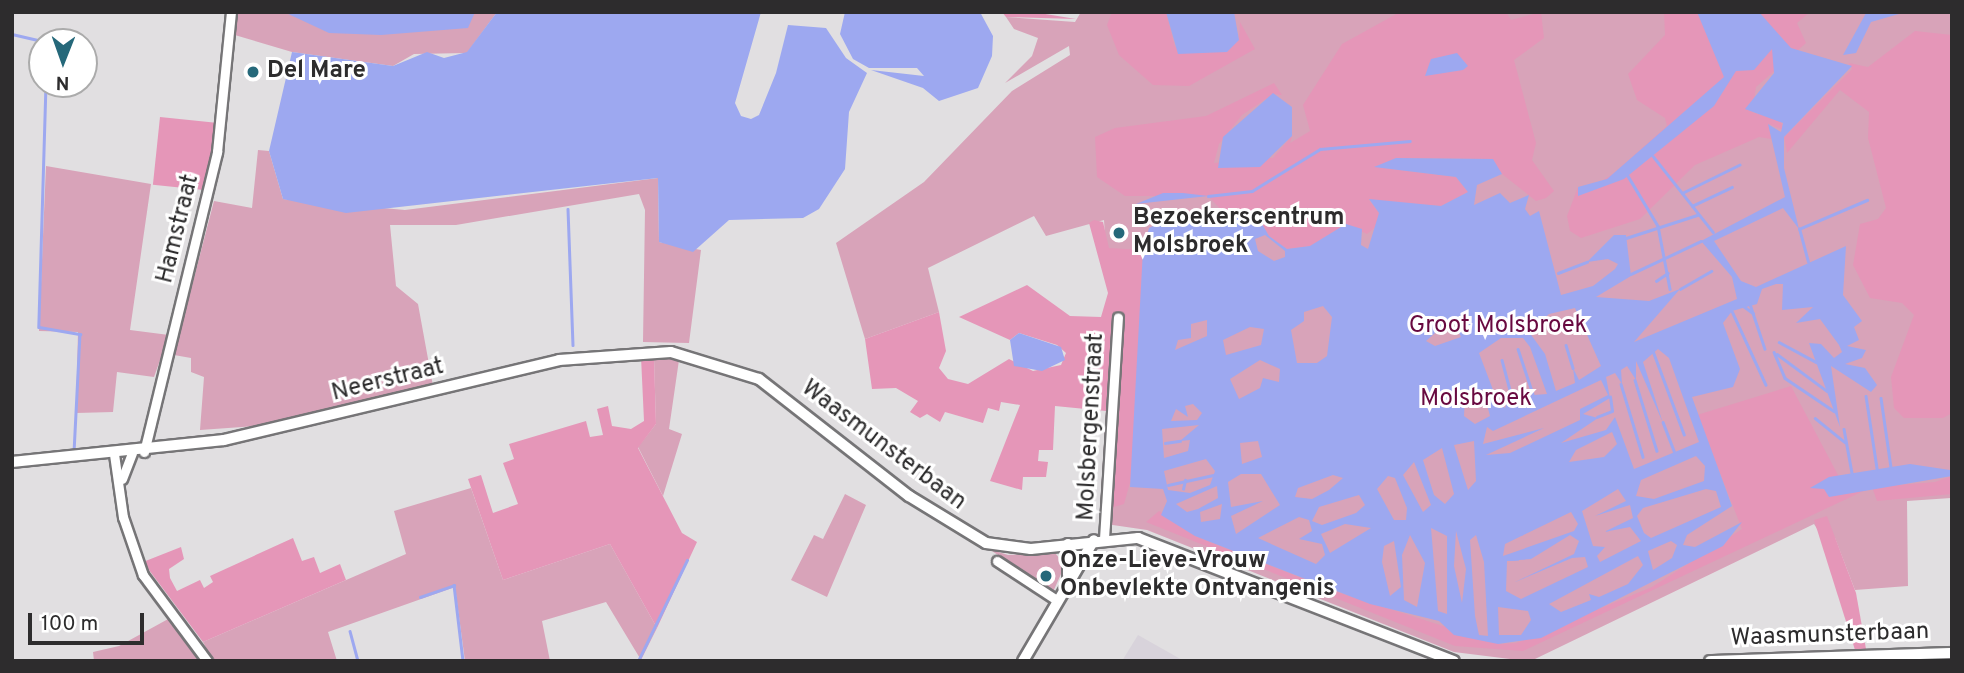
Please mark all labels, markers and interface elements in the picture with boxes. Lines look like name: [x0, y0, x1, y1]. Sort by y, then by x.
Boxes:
north arrow: [28, 28, 98, 98]
place label: Del Mare: [267, 58, 366, 86]
marker: Del Mare: [245, 64, 261, 80]
text: N: [56, 70, 70, 94]
street label: Hamstraat: [152, 171, 206, 287]
place label: Bezoekerscentrum Molsbroek: [1133, 205, 1344, 261]
marker: Bezoekerscentrum Molsbroek: [1111, 225, 1127, 241]
park label: Groot Molsbroek: [1409, 313, 1587, 341]
street label: Molsbergenstraat: [1073, 332, 1111, 522]
street label: Neerstraat: [329, 353, 447, 409]
street label: Waasmunsterbaan: [795, 375, 971, 517]
park label: Molsbroek: [1420, 386, 1532, 414]
place label: Onze-Lieve-Vrouw Onbevlekte Ontvangenis: [1060, 548, 1335, 604]
marker: Onze-Lieve-Vrouw Onbevlekte Ontvangenis: [1038, 568, 1054, 584]
scale bar: [32, 600, 147, 644]
text: 100 m: [41, 611, 98, 638]
street label: Waasmunsterbaan: [1730, 618, 1930, 654]

